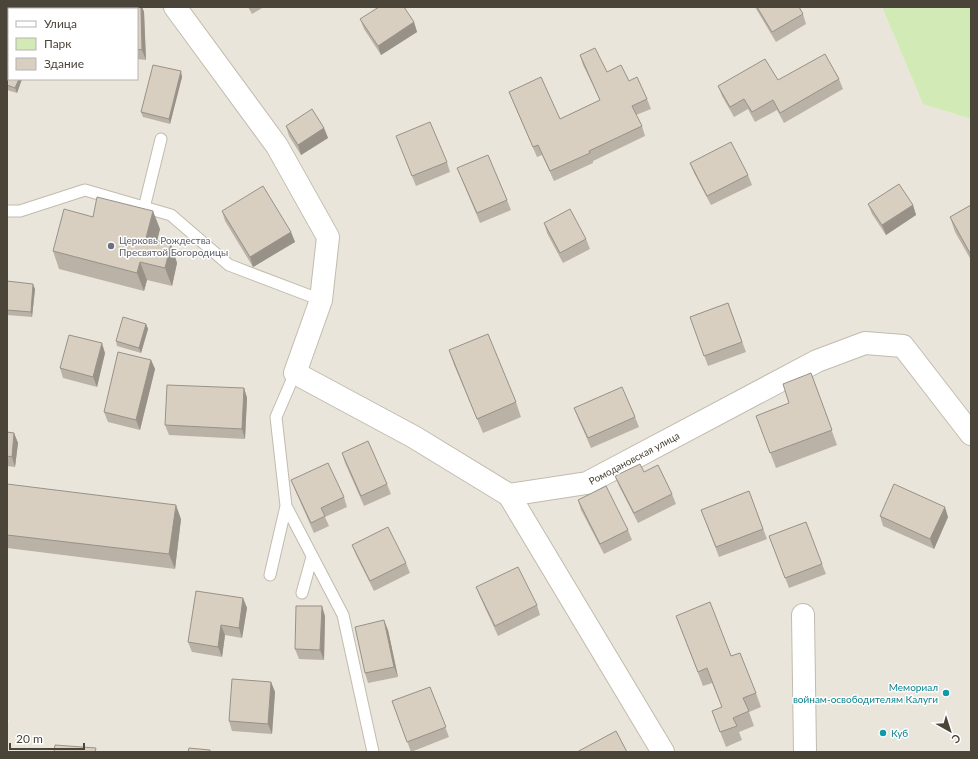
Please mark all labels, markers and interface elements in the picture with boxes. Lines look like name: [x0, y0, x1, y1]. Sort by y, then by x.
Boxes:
legend: [8, 8, 138, 80]
text: Улица: [44, 16, 77, 31]
text: Парк: [44, 36, 72, 51]
text: Здание: [44, 56, 84, 71]
place label: Церковь Рождества Пресвятой Богородицы: [119, 234, 228, 258]
marker: Церковь Рождества Пресвятой Богородицы: [106, 241, 116, 251]
street label: Ромодановская улица: [587, 429, 681, 487]
place label: Мемориал войнам-освободителям Калуги: [793, 681, 938, 705]
marker: Мемориал войнам-освободителям Калуги: [941, 688, 951, 698]
north arrow: [930, 711, 970, 751]
scale bar: [10, 725, 84, 751]
place label: Куб: [891, 727, 908, 739]
marker: Куб: [878, 728, 888, 738]
text: 20 m: [16, 731, 43, 746]
text: С: [949, 732, 964, 747]

